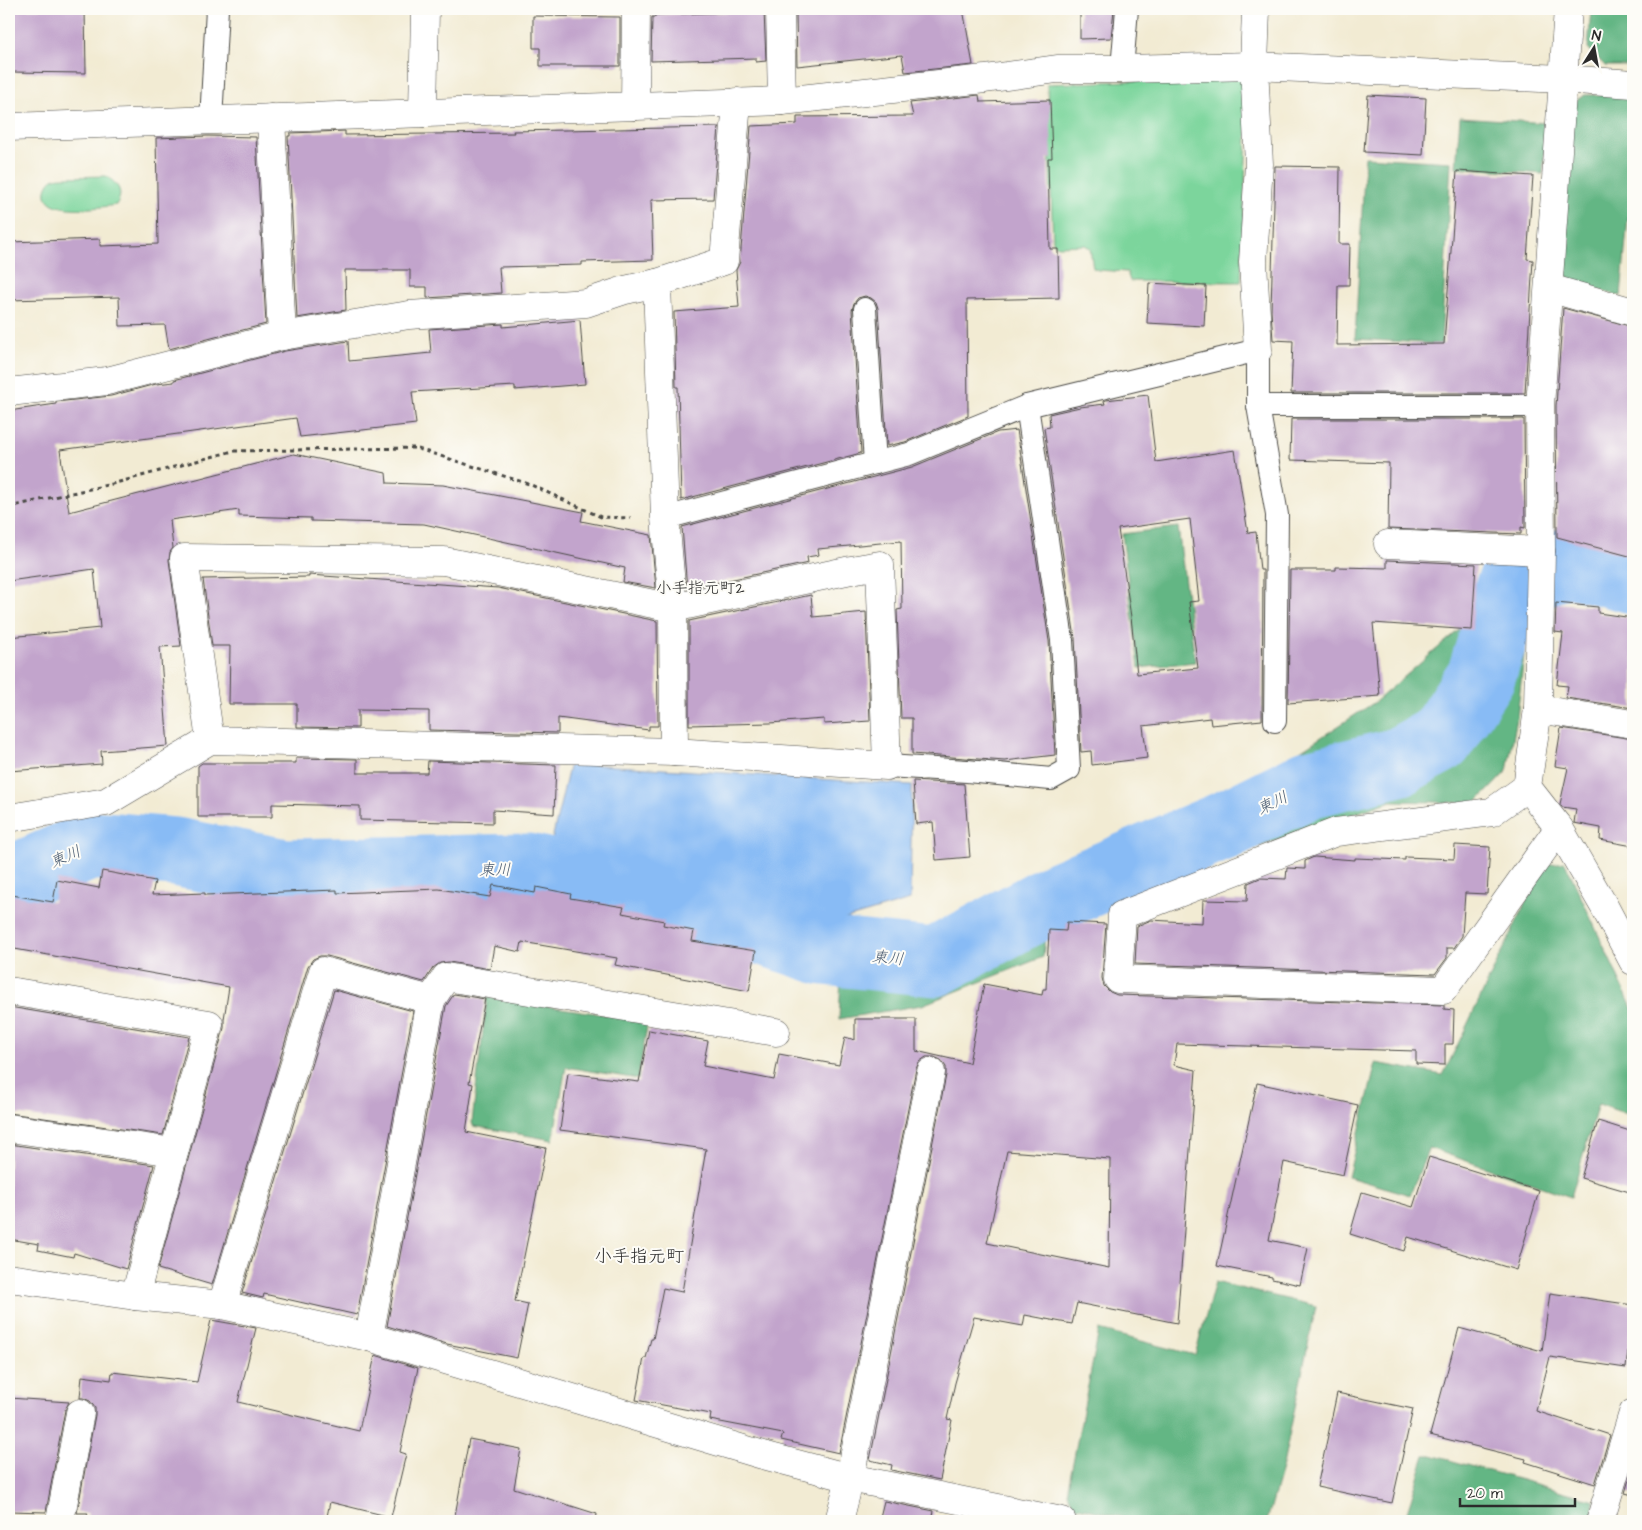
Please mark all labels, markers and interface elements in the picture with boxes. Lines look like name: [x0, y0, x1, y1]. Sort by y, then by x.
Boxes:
north arrow: [1570, 22, 1620, 72]
text: N: [1590, 26, 1603, 47]
district label: 小手指元町2: [655, 577, 745, 599]
water label: 東川: [1253, 786, 1292, 820]
water label: 東川: [46, 840, 85, 873]
water label: 東川: [479, 859, 511, 881]
water label: 東川: [871, 946, 905, 970]
district label: 小手指元町: [594, 1244, 684, 1269]
scale bar: [1460, 1475, 1574, 1507]
text: 20 m: [1467, 1483, 1503, 1504]

